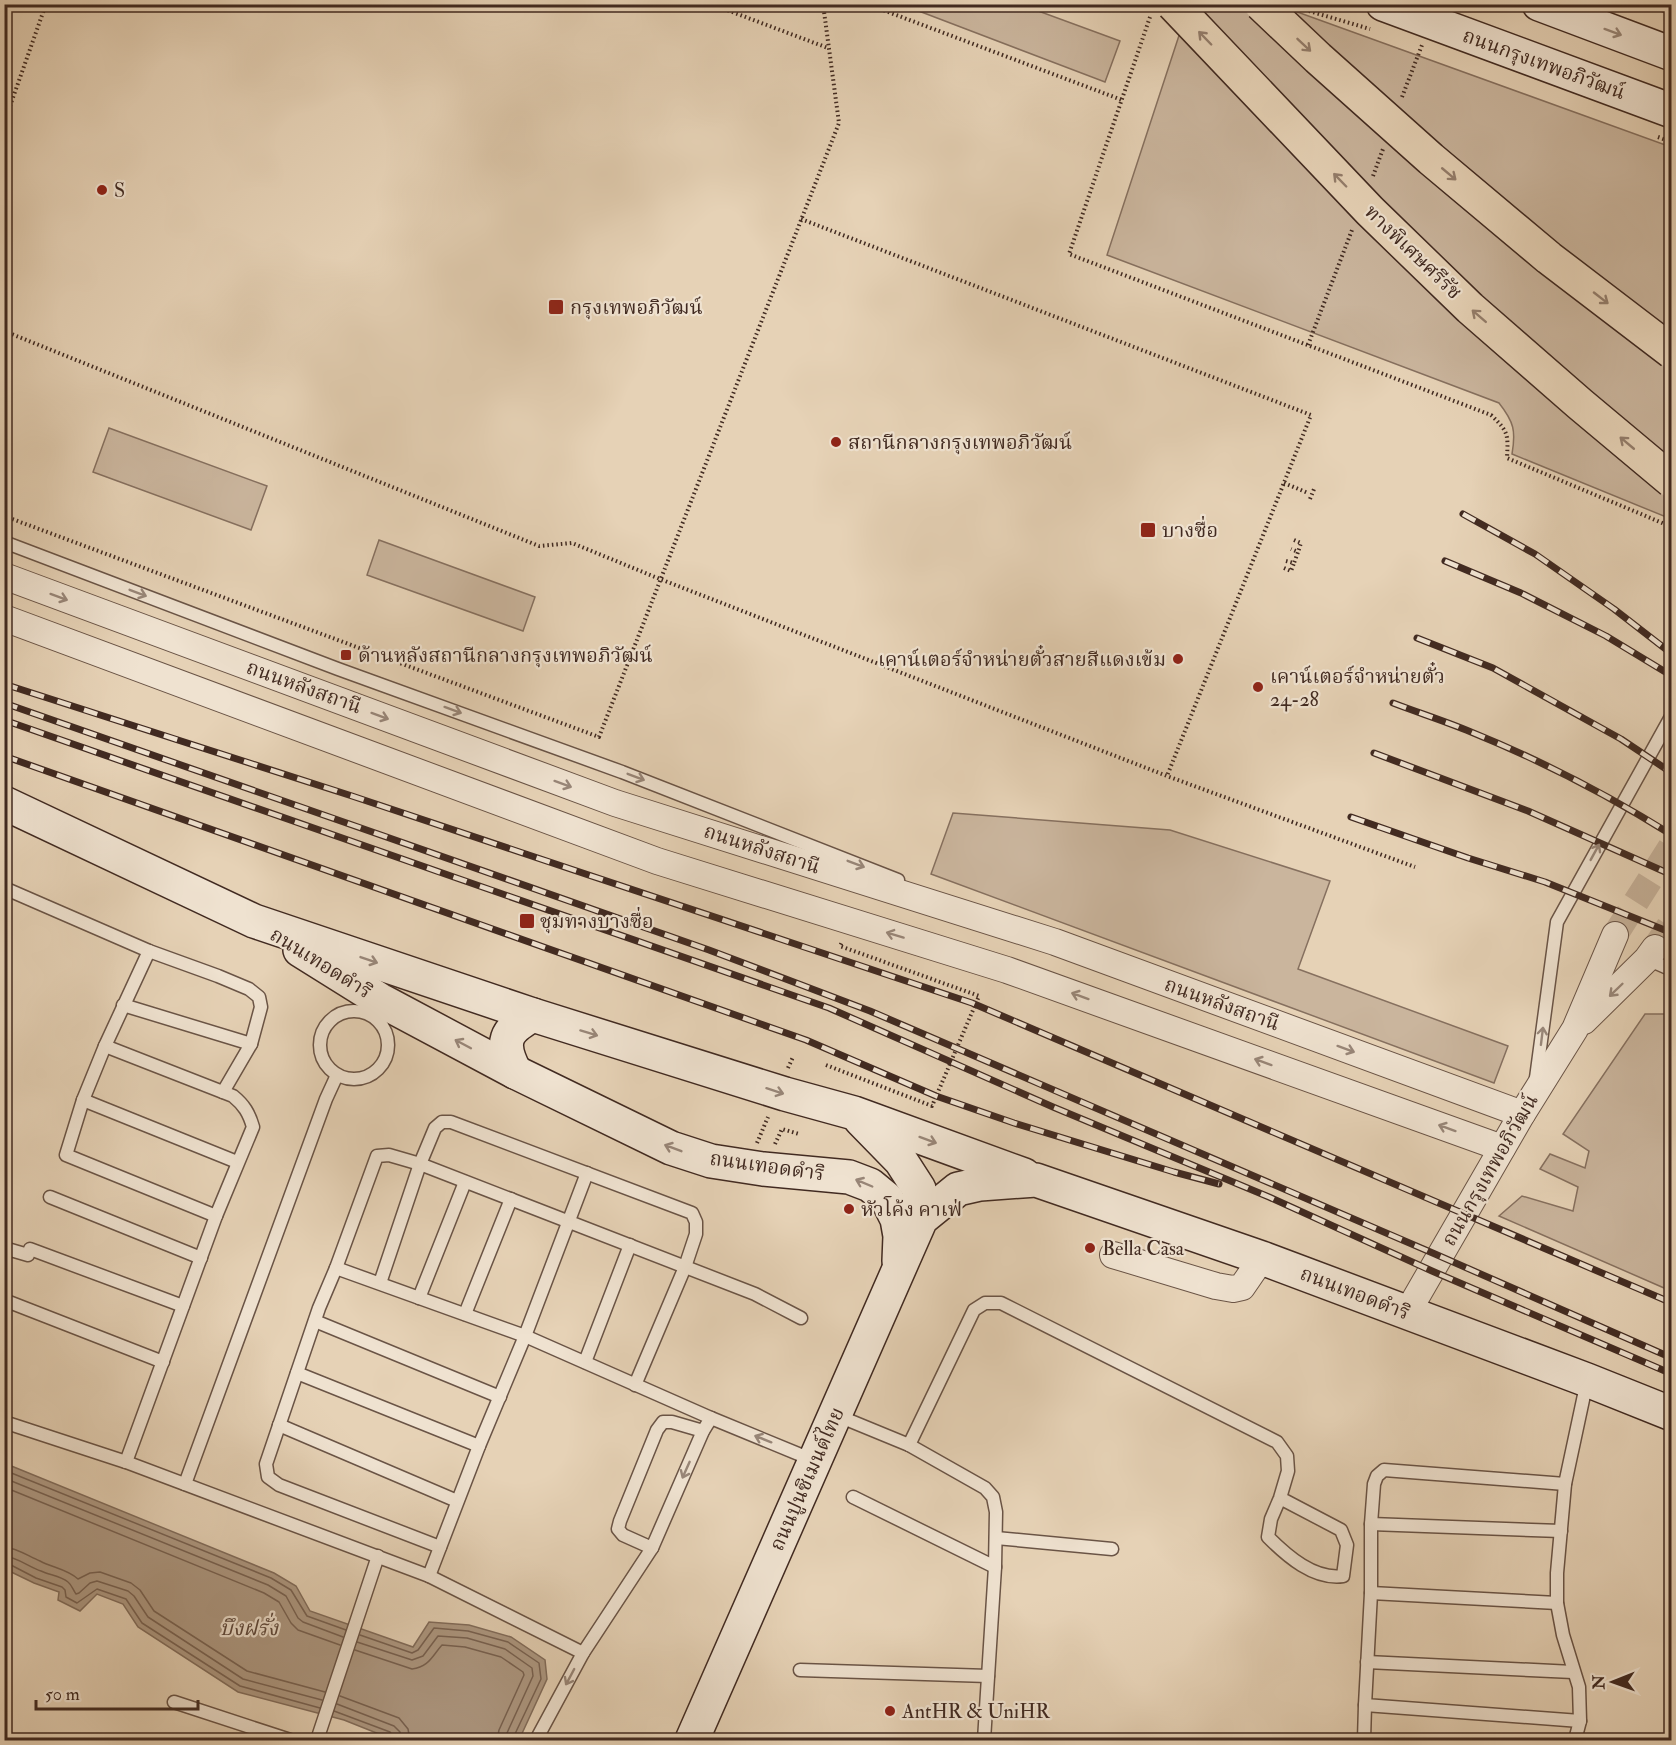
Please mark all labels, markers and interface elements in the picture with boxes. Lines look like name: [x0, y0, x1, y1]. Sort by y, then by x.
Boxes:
street label: ถนนกรุงเทพอภิวัฒน์: [1459, 23, 1629, 105]
one-way arrow: [1604, 28, 1622, 39]
one-way arrow: [1198, 31, 1212, 46]
one-way arrow: [1296, 37, 1311, 51]
one-way arrow: [1441, 168, 1457, 181]
one-way arrow: [1333, 172, 1347, 187]
place label: S: [114, 178, 125, 203]
marker: S: [95, 183, 109, 197]
street label: ทางพิเศษศรีรัช: [1359, 199, 1467, 305]
one-way arrow: [1592, 291, 1608, 304]
place label: กรุงเทพอภิวัฒน์: [570, 295, 703, 320]
marker: กรุงเทพอภิวัฒน์: [547, 298, 565, 316]
one-way arrow: [1472, 309, 1487, 323]
place label: สถานีกลางกรุงเทพอภิวัฒน์: [848, 430, 1072, 455]
marker: สถานีกลางกรุงเทพอภิวัฒน์: [829, 435, 843, 449]
one-way arrow: [1619, 437, 1635, 450]
place label: บางซื่อ: [1162, 515, 1218, 543]
marker: บางซื่อ: [1139, 521, 1157, 539]
one-way arrow: [128, 588, 146, 599]
one-way arrow: [49, 592, 68, 603]
place label: ด้านหลังสถานีกลางกรุงเทพอภิวัฒน์: [358, 643, 653, 668]
place label: เคาน์เตอร์จำหน่ายตั๋วสายสีแดงเข้ม: [878, 644, 1166, 672]
marker: ด้านหลังสถานีกลางกรุงเทพอภิวัฒน์: [339, 648, 353, 662]
marker: เคาน์เตอร์จำหน่ายตั๋วสายสีแดงเข้ม: [1171, 652, 1185, 666]
street label: ถนนหลังสถานี: [243, 655, 365, 719]
place label: เคาน์เตอร์จำหน่ายตั๋ว 24-28: [1270, 661, 1445, 712]
marker: เคาน์เตอร์จำหน่ายตั๋ว 24-28: [1251, 680, 1265, 694]
one-way arrow: [443, 706, 462, 717]
one-way arrow: [370, 711, 389, 722]
one-way arrow: [626, 772, 645, 783]
one-way arrow: [553, 779, 572, 790]
street label: ถนนหลังสถานี: [701, 818, 823, 880]
one-way arrow: [1590, 844, 1602, 861]
one-way arrow: [847, 859, 865, 870]
place label: ชุมทางบางซื่อ: [540, 906, 654, 934]
marker: ชุมทางบางซื่อ: [518, 912, 536, 930]
street label: ถนนเทอดดำริ: [265, 922, 377, 1004]
one-way arrow: [886, 929, 905, 940]
one-way arrow: [359, 955, 378, 966]
street label: ถนนหลังสถานี: [1161, 972, 1283, 1036]
one-way arrow: [1609, 982, 1624, 996]
one-way arrow: [1071, 990, 1090, 1001]
one-way arrow: [1536, 1027, 1547, 1047]
one-way arrow: [579, 1028, 598, 1039]
one-way arrow: [455, 1038, 473, 1050]
one-way arrow: [1336, 1044, 1355, 1055]
one-way arrow: [1254, 1056, 1273, 1067]
one-way arrow: [765, 1086, 784, 1097]
street label: ถนนกรุงเทพอภิวัฒน์: [1436, 1090, 1544, 1250]
one-way arrow: [1438, 1122, 1456, 1133]
one-way arrow: [918, 1136, 937, 1147]
one-way arrow: [665, 1142, 683, 1153]
street label: ถนนเทอดดำริ: [708, 1146, 826, 1186]
one-way arrow: [855, 1177, 874, 1188]
place label: หัวโค้ง คาเฟ่: [861, 1195, 962, 1222]
marker: หัวโค้ง คาเฟ่: [842, 1202, 856, 1216]
place label: Bella Casa: [1102, 1236, 1185, 1261]
marker: Bella Casa: [1083, 1241, 1097, 1255]
street label: ถนนเทอดดำริ: [1297, 1261, 1413, 1325]
street label: ถนนปูนซิเมนต์ไทย: [763, 1403, 850, 1555]
one-way arrow: [754, 1433, 772, 1444]
one-way arrow: [680, 1461, 691, 1479]
water label: บึงฝรั่ง: [220, 1612, 280, 1642]
north arrow: [1583, 1652, 1643, 1712]
one-way arrow: [564, 1667, 575, 1685]
scale bar: [36, 1673, 198, 1711]
text: N: [1589, 1674, 1609, 1691]
text: 50 m: [45, 1683, 80, 1706]
place label: AntHR & UniHR: [901, 1699, 1051, 1724]
marker: AntHR & UniHR: [883, 1704, 897, 1718]

